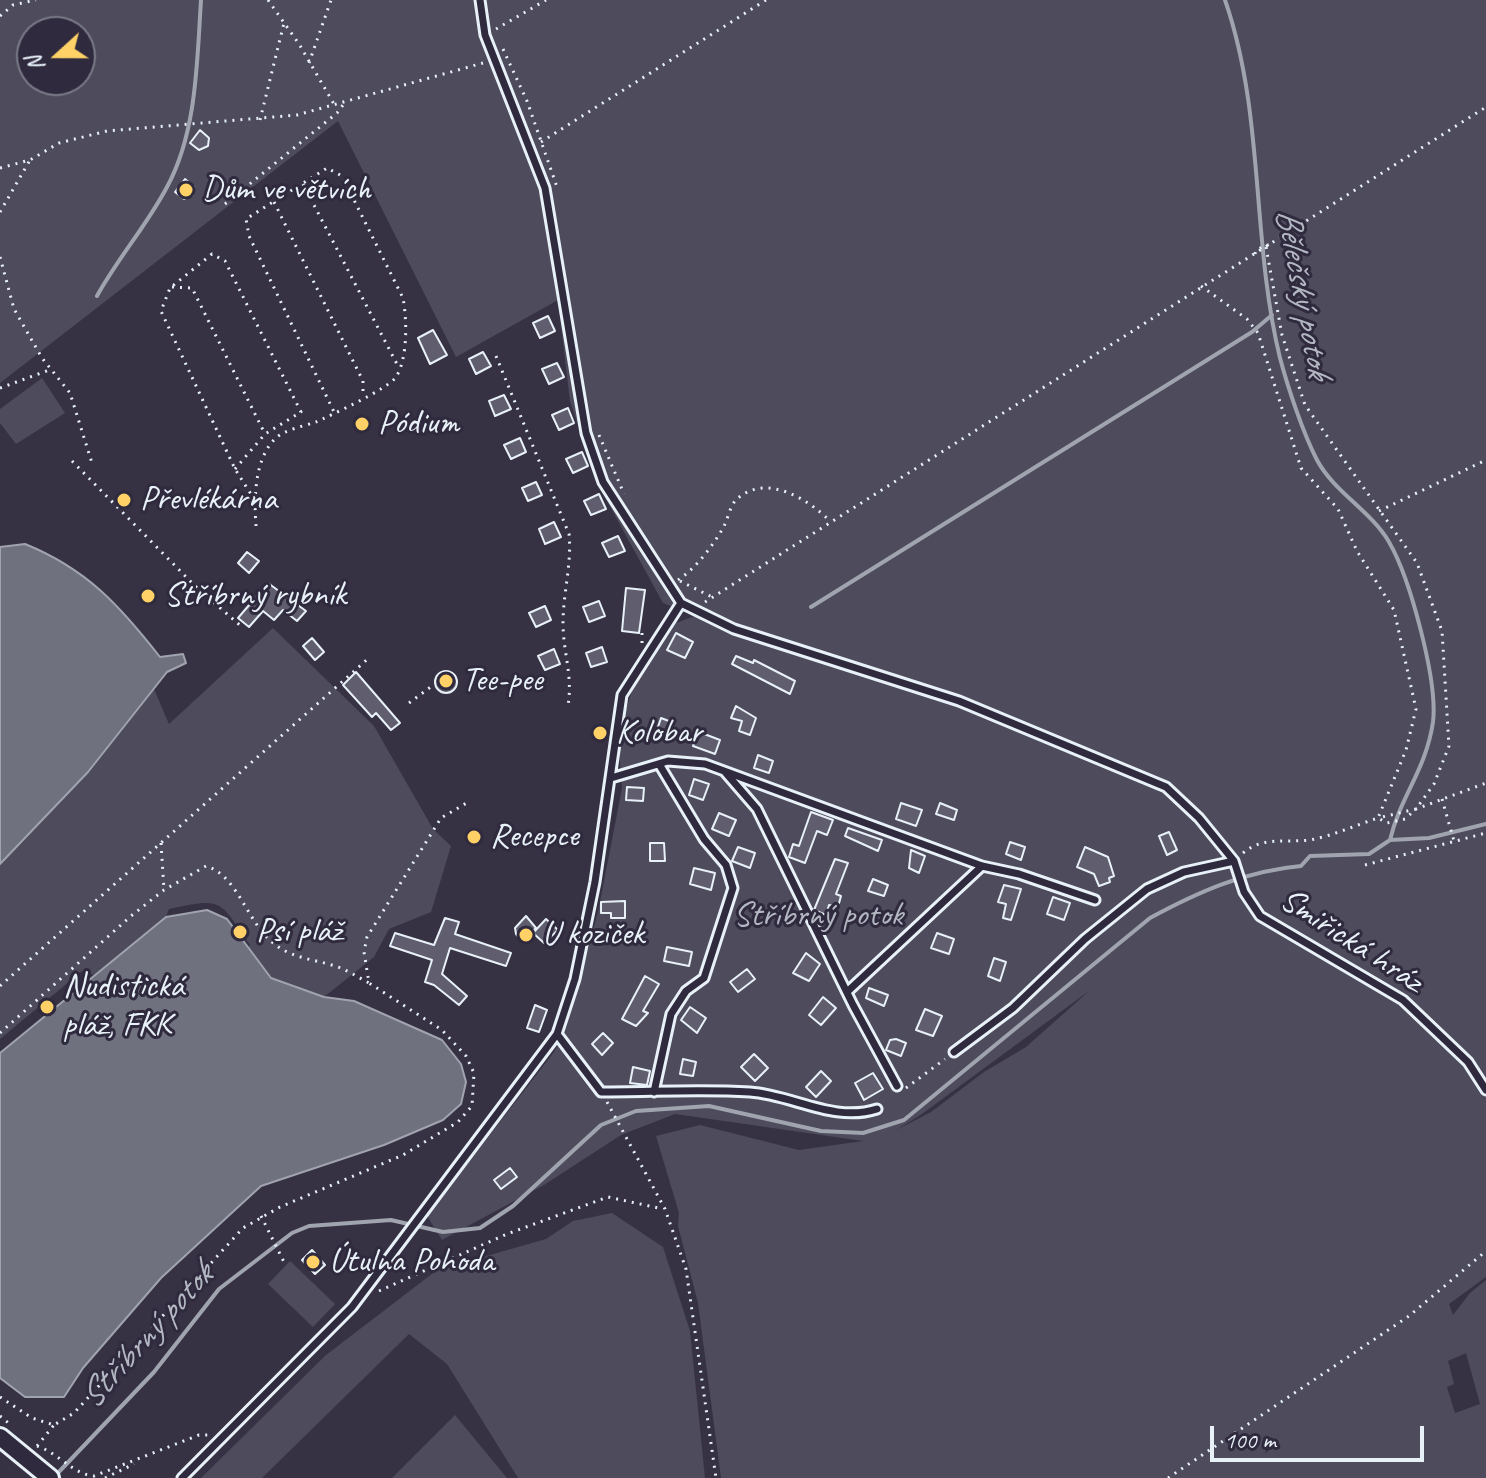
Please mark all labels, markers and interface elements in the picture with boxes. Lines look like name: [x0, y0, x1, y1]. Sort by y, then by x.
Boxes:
north arrow: [16, 16, 96, 96]
text: N: [20, 53, 51, 75]
place label: Dům ve větvích: [202, 170, 371, 210]
marker: Dům ve větvích: [177, 181, 195, 199]
water label: Bělečský potok: [1264, 205, 1340, 381]
place label: Pódium: [378, 404, 459, 444]
marker: Pódium: [353, 415, 371, 433]
place label: Převlékárna: [140, 480, 277, 520]
marker: Převlékárna: [115, 491, 133, 509]
place label: Stříbrný rybník: [164, 576, 346, 616]
marker: Stříbrný rybník: [139, 587, 157, 605]
place label: Tee-pee: [462, 661, 543, 701]
marker: Tee-pee: [437, 672, 455, 690]
place label: Kolobar: [616, 713, 702, 753]
marker: Kolobar: [591, 724, 609, 742]
place label: Recepce: [490, 817, 579, 857]
marker: Recepce: [465, 828, 483, 846]
street label: Smiřická hráz: [1272, 880, 1430, 1002]
park label: Stříbrný potok: [733, 896, 903, 936]
place label: Psí pláž: [256, 912, 341, 952]
place label: U koziček: [542, 915, 644, 955]
marker: Psí pláž: [231, 923, 249, 941]
marker: U koziček: [517, 926, 535, 944]
place label: Nudistická pláž, FKK: [63, 967, 184, 1046]
marker: Nudistická pláž, FKK: [38, 998, 56, 1016]
place label: Útulna Pohoda: [329, 1242, 494, 1282]
marker: Útulna Pohoda: [304, 1253, 322, 1271]
water label: Stříbrný potok: [71, 1256, 223, 1418]
scale bar: [1214, 1410, 1428, 1460]
text: 100 m: [1224, 1425, 1276, 1455]

